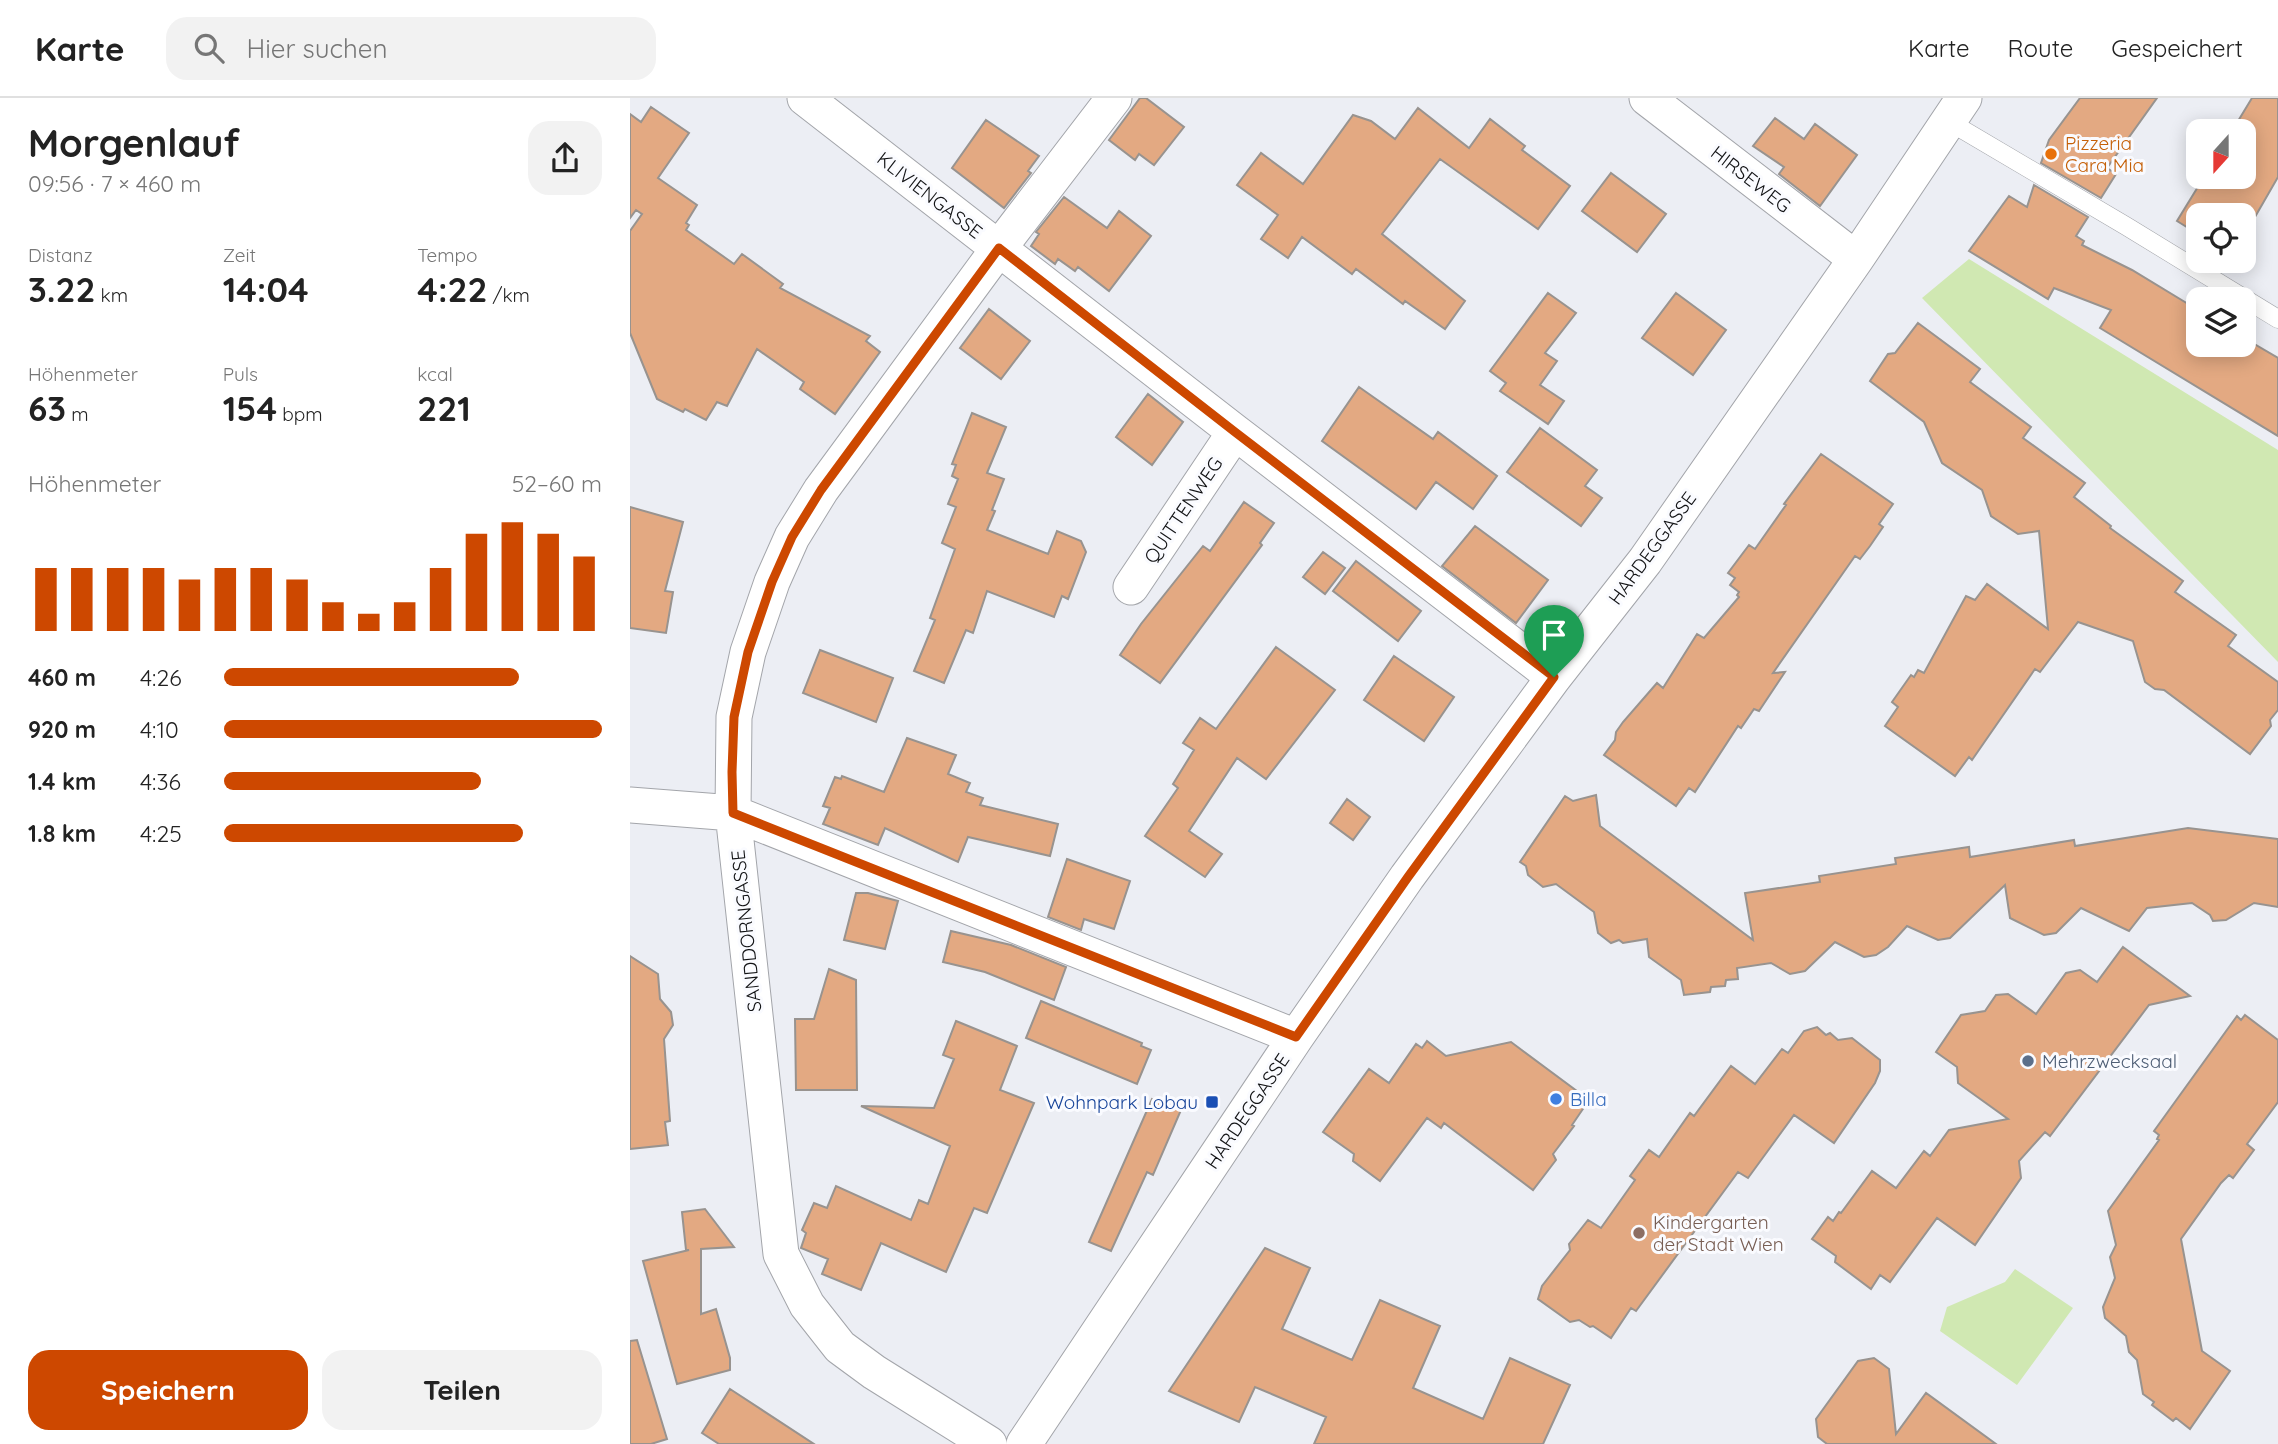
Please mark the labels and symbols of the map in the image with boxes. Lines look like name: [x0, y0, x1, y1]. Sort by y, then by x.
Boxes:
north arrow: [2186, 119, 2256, 189]
place label: Pizzeria Cara Mia: [2065, 131, 2144, 177]
street label: HIRSEWEG: [1706, 140, 1796, 218]
street label: KLIVIENGASSE: [872, 146, 988, 244]
marker: Pizzeria Cara Mia: [2043, 146, 2059, 162]
street label: QUITTENWEG: [1139, 452, 1227, 568]
street label: HARDEGGASSE: [1603, 487, 1701, 609]
pin: [1524, 605, 1584, 677]
street label: SANDDORNGASSE: [726, 849, 766, 1013]
street label: HARDEGGASSE: [1200, 1049, 1294, 1173]
place label: Mehrzwecksaal: [2042, 1049, 2177, 1073]
marker: Mehrzwecksaal: [2020, 1053, 2036, 1069]
place label: Billa: [1570, 1087, 1607, 1111]
place label: Wohnpark Lobau: [1046, 1090, 1198, 1114]
marker: Billa: [1548, 1091, 1564, 1107]
marker: Wohnpark Lobau: [1204, 1094, 1220, 1110]
place label: Kindergarten der Stadt Wien: [1653, 1210, 1784, 1256]
marker: Kindergarten der Stadt Wien: [1631, 1225, 1647, 1241]

